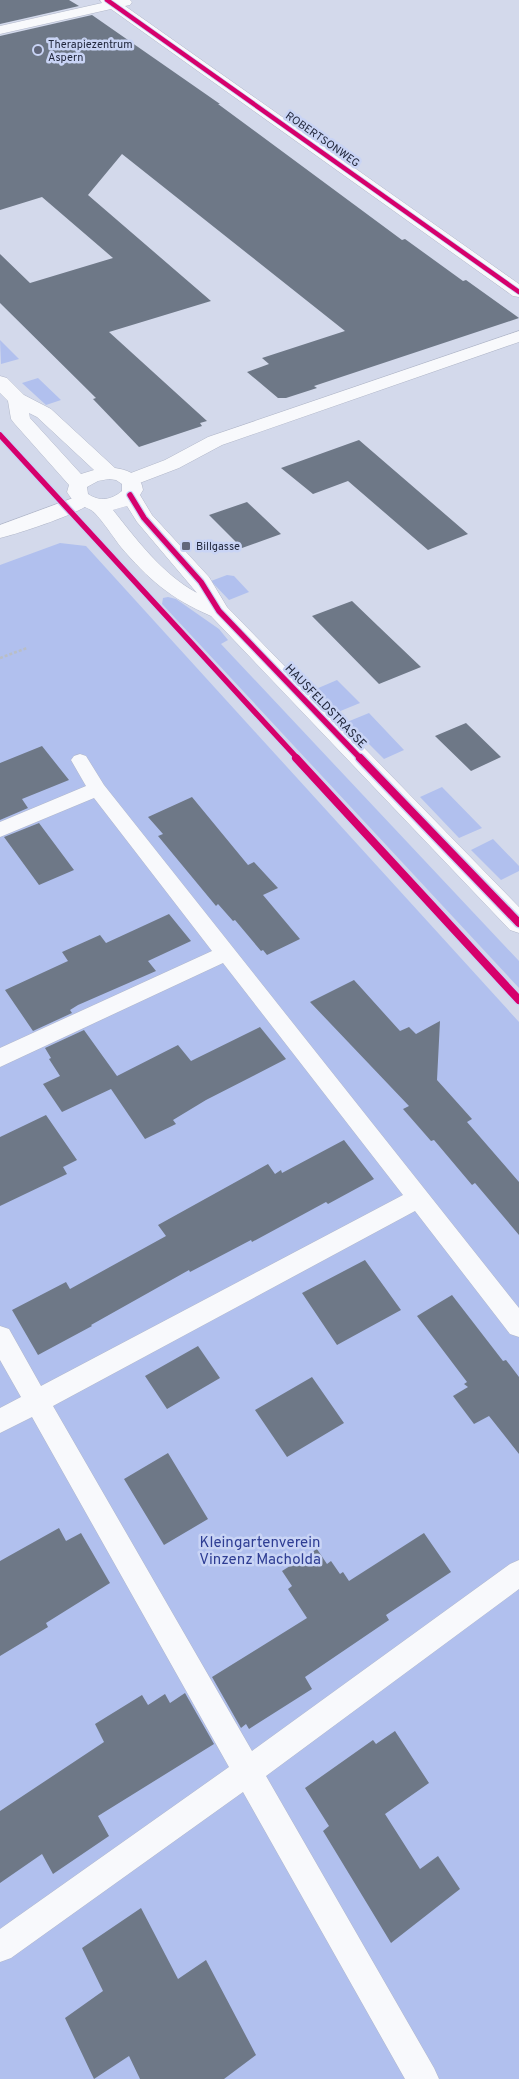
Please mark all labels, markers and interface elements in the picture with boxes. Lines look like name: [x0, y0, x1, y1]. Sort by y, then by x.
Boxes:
place label: Therapiezentrum Aspern: [48, 38, 133, 65]
marker: Therapiezentrum Aspern: [32, 44, 44, 56]
street label: ROBERTSONWEG: [283, 109, 362, 171]
marker: Billgasse: [180, 540, 192, 552]
place label: Billgasse: [196, 540, 240, 554]
street label: HAUSFELDSTRASSE: [281, 661, 370, 752]
park label: Kleingartenverein Vinzenz Macholda: [199, 1534, 321, 1570]

